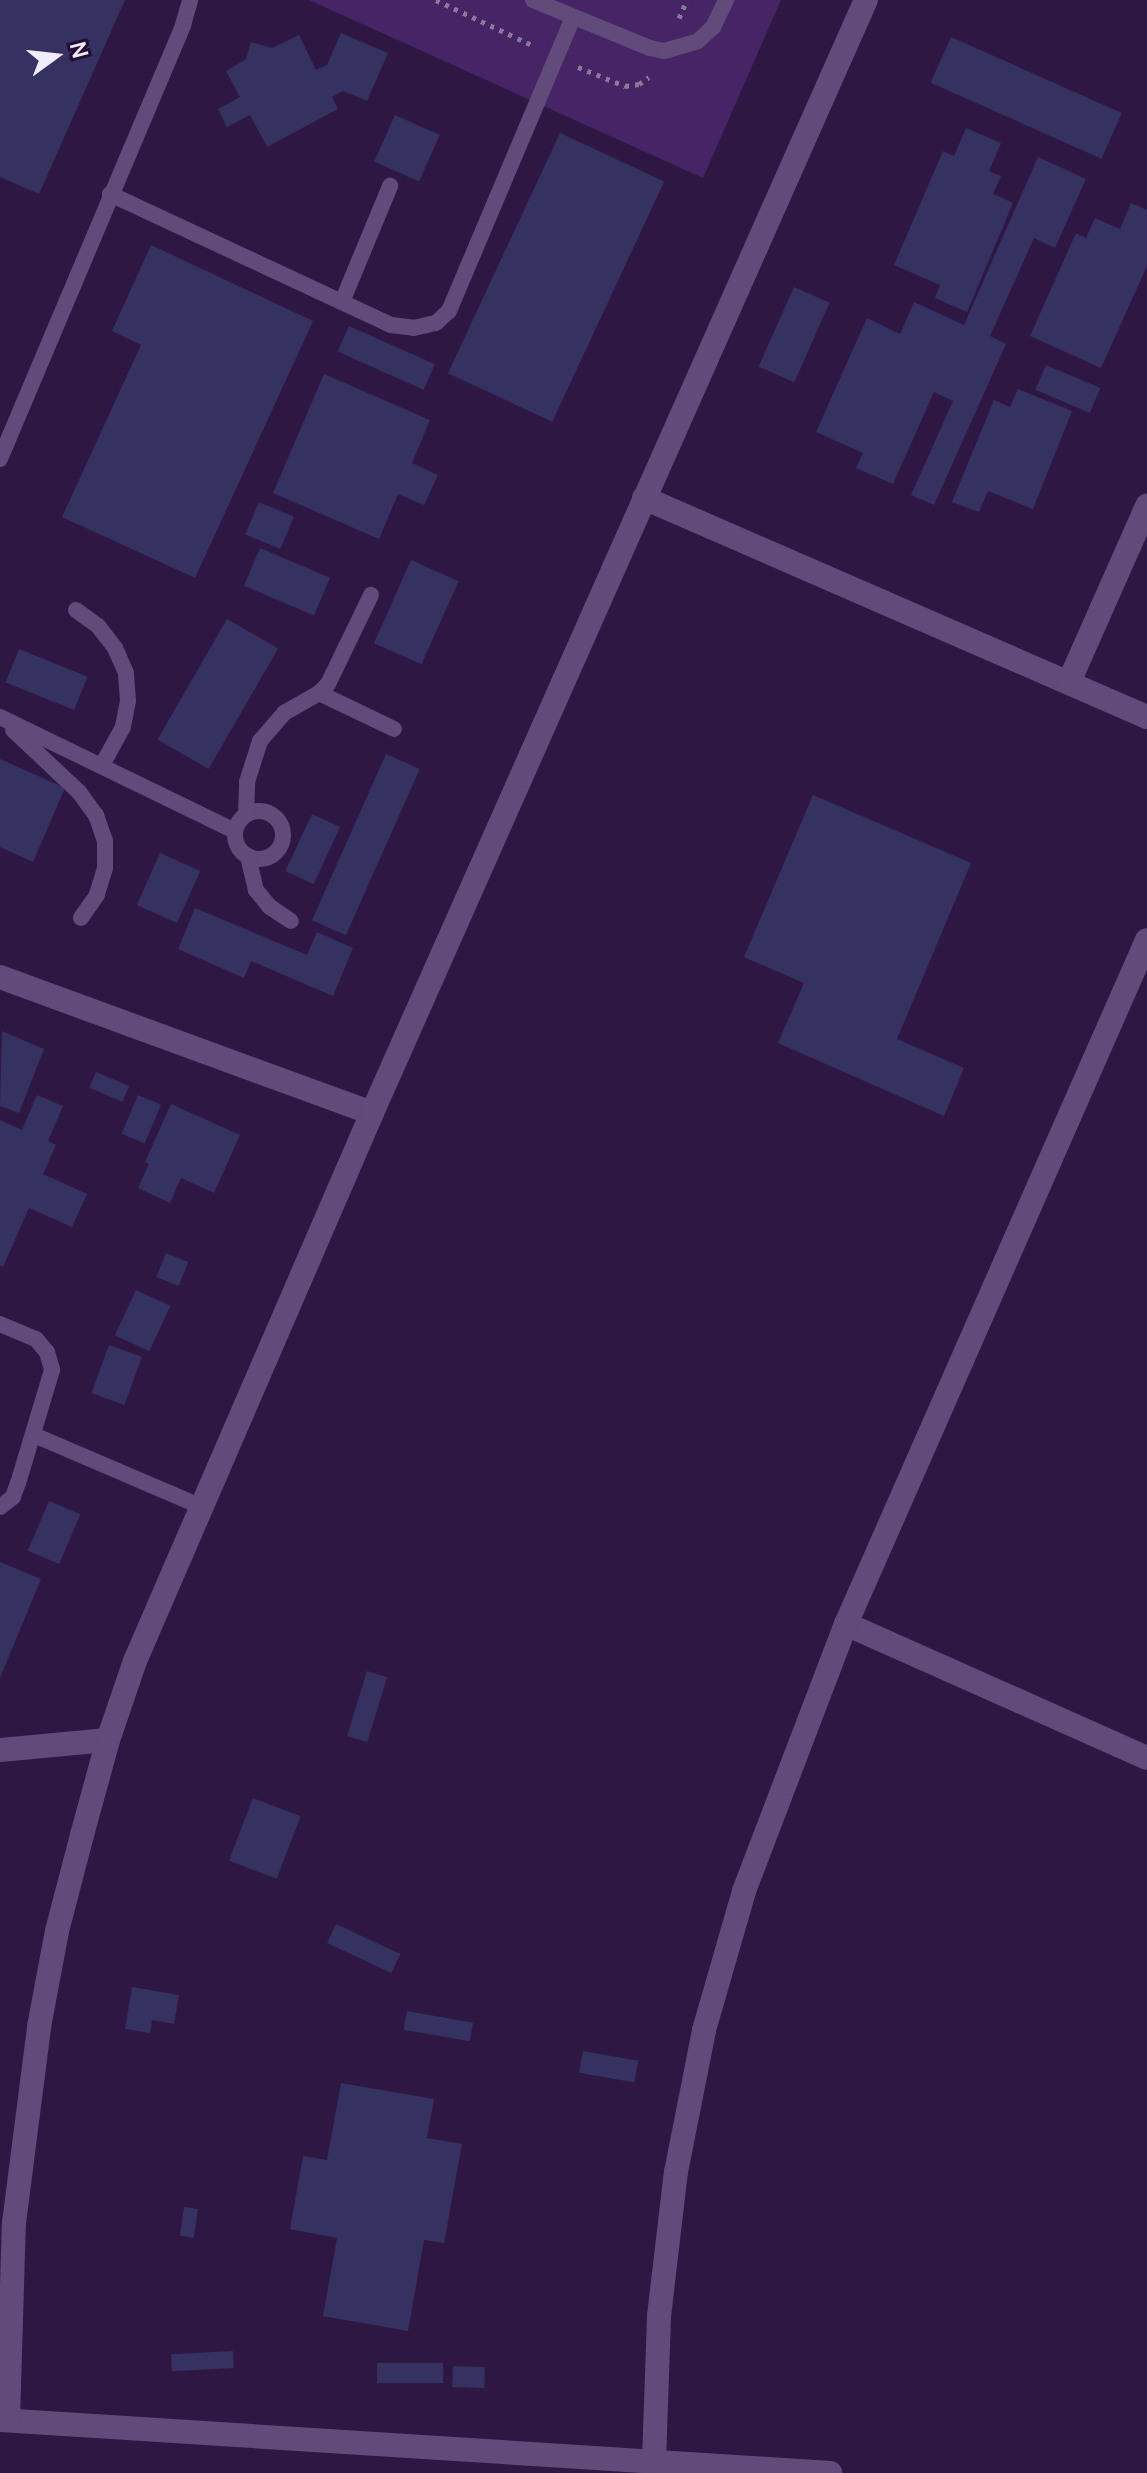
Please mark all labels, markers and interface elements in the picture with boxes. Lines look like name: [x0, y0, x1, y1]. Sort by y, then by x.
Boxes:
north arrow: [16, 16, 96, 96]
text: N: [63, 38, 96, 61]

